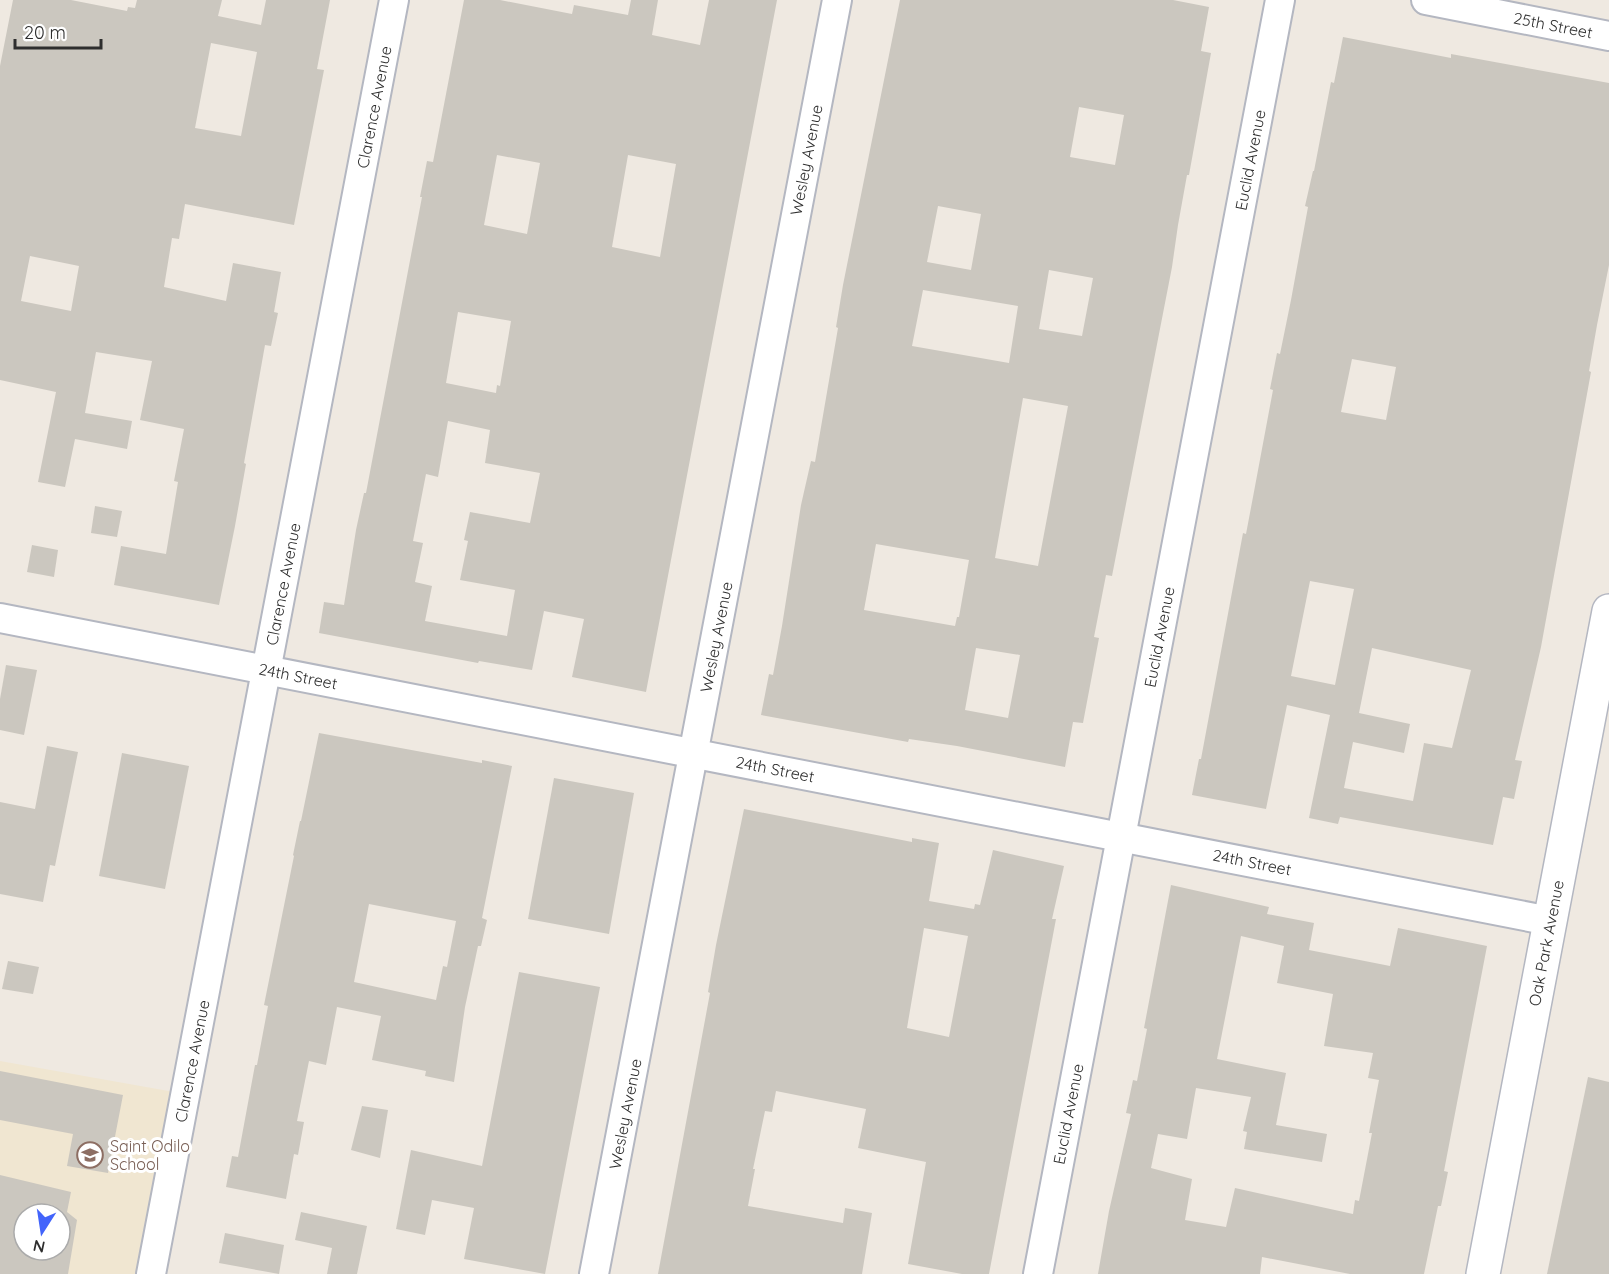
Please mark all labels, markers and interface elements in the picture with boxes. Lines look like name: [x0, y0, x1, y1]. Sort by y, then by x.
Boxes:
street label: 25th Street: [1512, 8, 1594, 42]
scale bar: [15, 12, 100, 50]
text: 20 m: [24, 21, 66, 44]
street label: Clarence Avenue: [352, 44, 396, 170]
street label: Wesley Avenue: [785, 103, 827, 217]
street label: Euclid Avenue: [1230, 108, 1270, 212]
street label: Clarence Avenue: [261, 521, 305, 647]
street label: Wesley Avenue: [695, 580, 737, 694]
street label: Euclid Avenue: [1139, 585, 1179, 689]
street label: 24th Street: [257, 659, 339, 693]
street label: 24th Street: [734, 752, 816, 786]
street label: 24th Street: [1211, 845, 1293, 879]
street label: Oak Park Avenue: [1524, 878, 1568, 1008]
street label: Clarence Avenue: [170, 998, 214, 1124]
street label: Wesley Avenue: [604, 1057, 646, 1171]
street label: Euclid Avenue: [1048, 1062, 1088, 1166]
place label: Saint Odilo School: [110, 1136, 190, 1174]
school or university icon: Saint Odilo School: [75, 1140, 105, 1170]
north arrow: [12, 1202, 72, 1262]
text: N: [31, 1236, 47, 1258]

